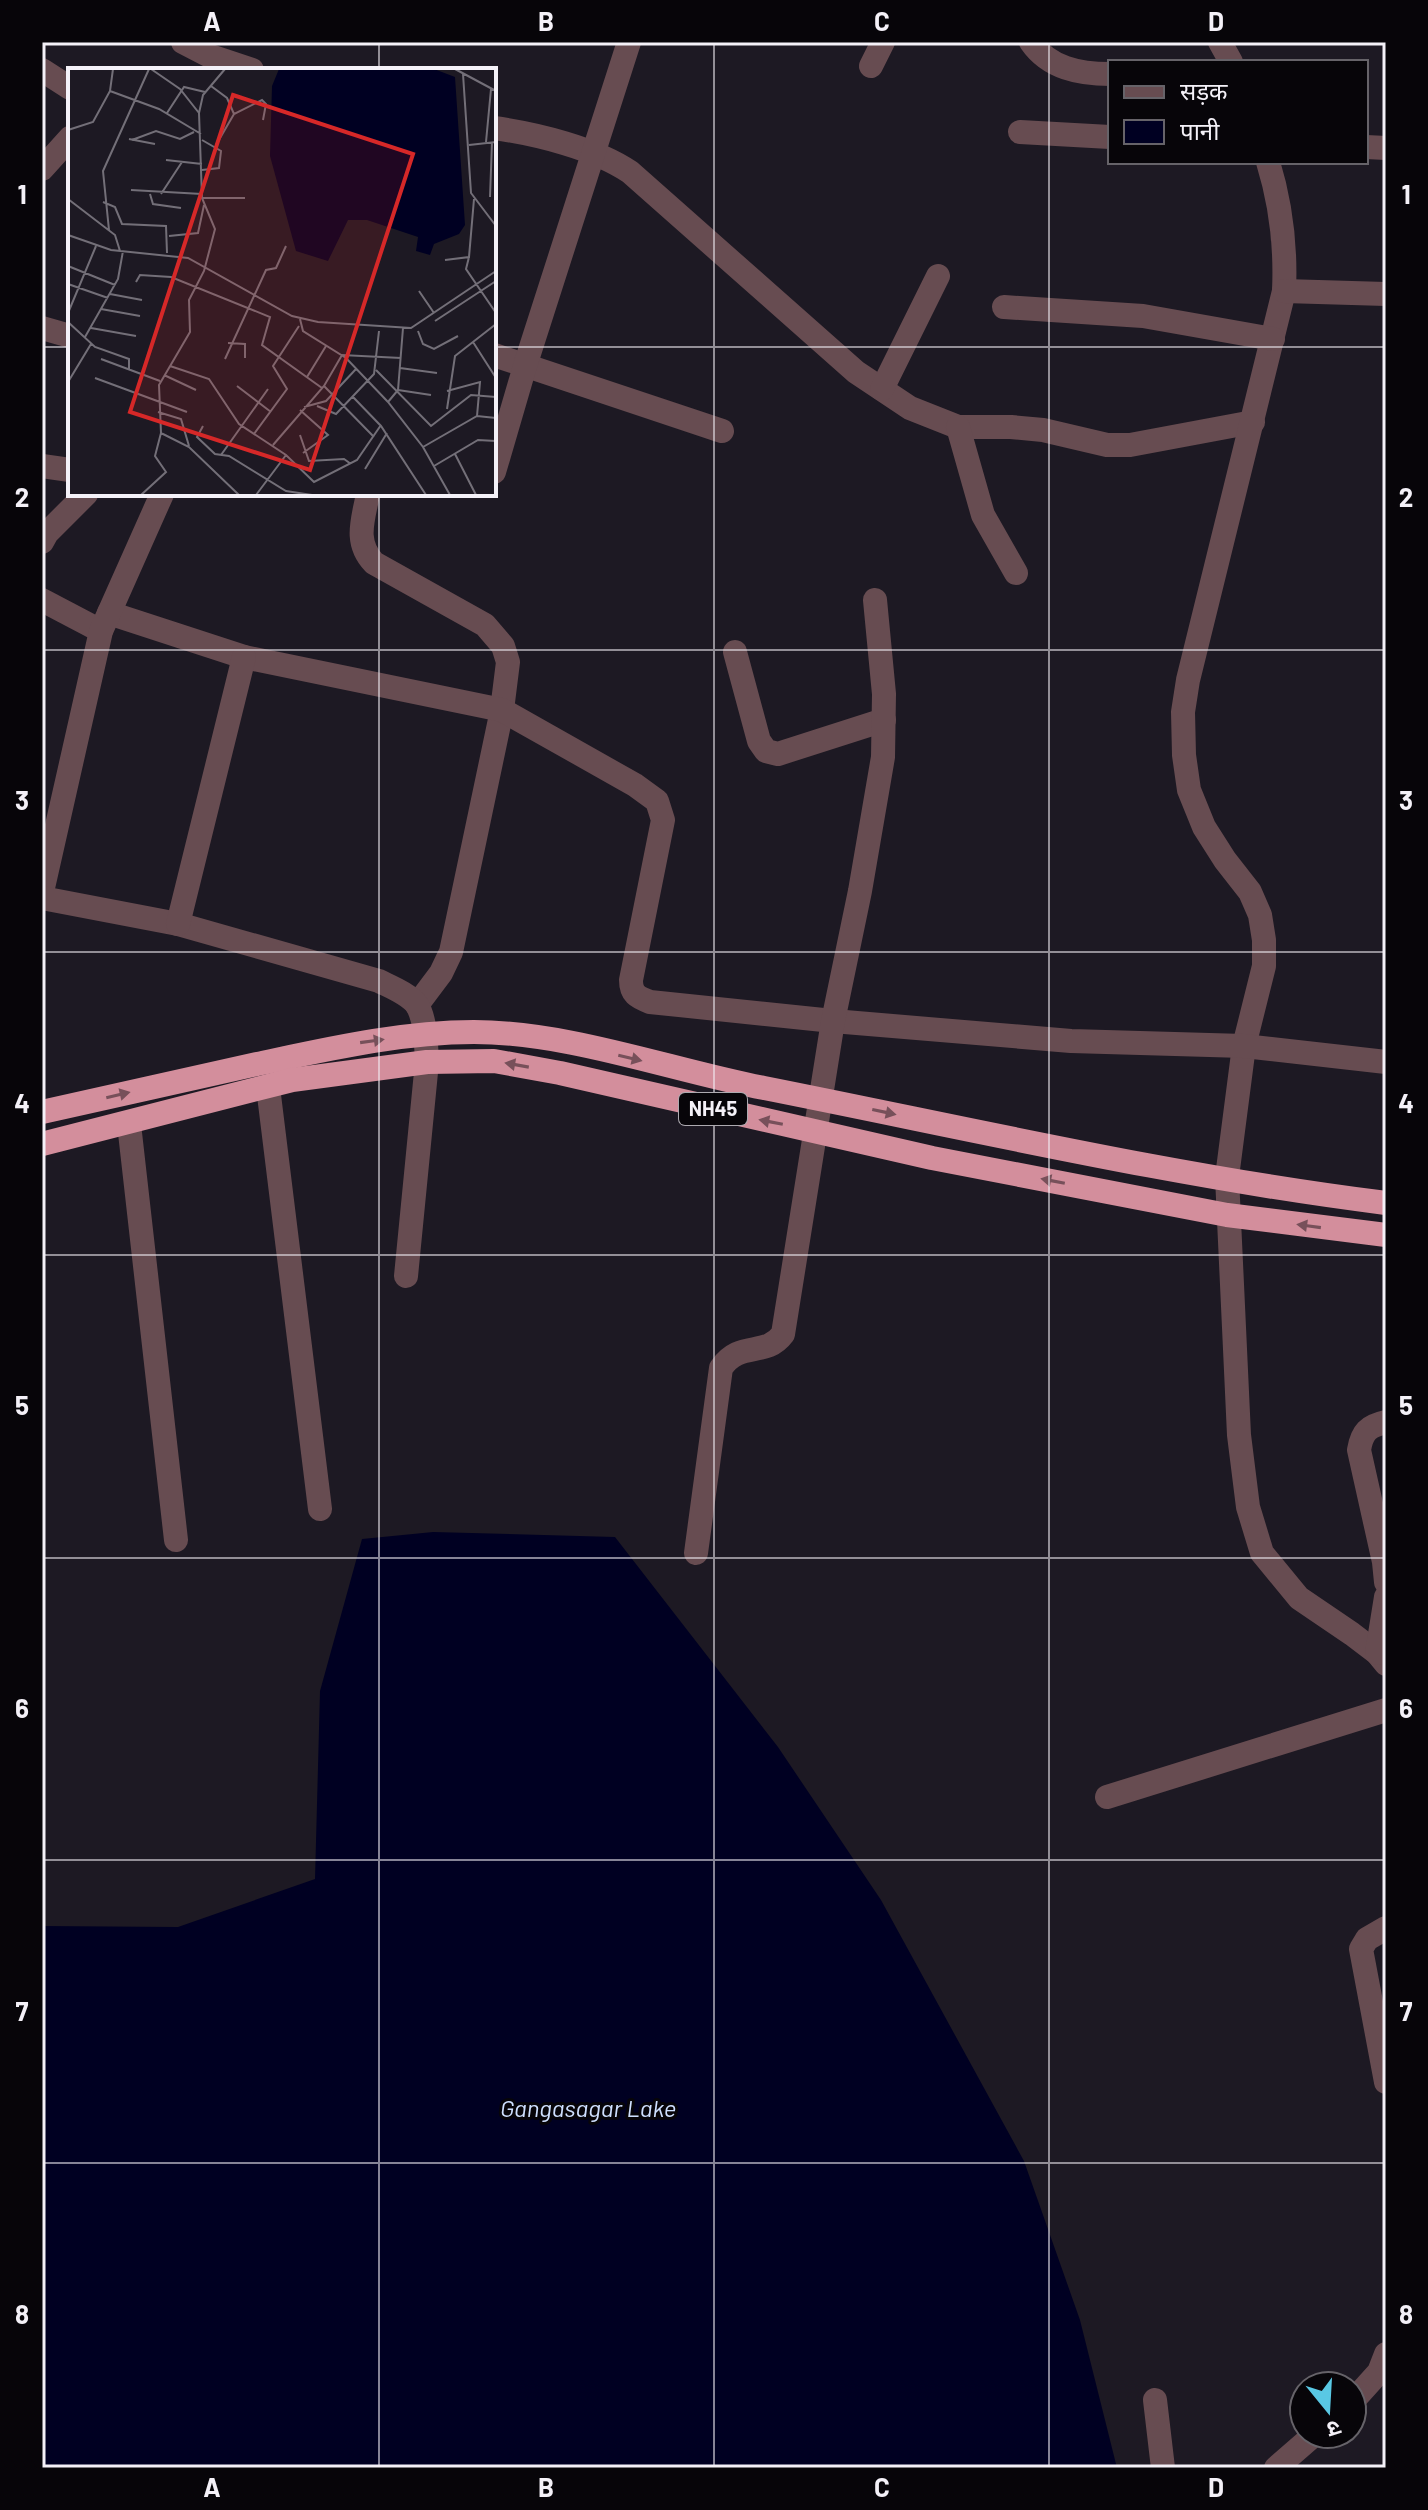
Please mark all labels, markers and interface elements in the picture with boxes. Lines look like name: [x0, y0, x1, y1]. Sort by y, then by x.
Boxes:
text: A: [203, 5, 221, 36]
text: B: [538, 5, 554, 36]
text: C: [874, 5, 890, 36]
text: D: [1208, 5, 1224, 36]
legend: [1108, 60, 1368, 164]
inset map: [68, 68, 496, 496]
text: सड़क: [1180, 76, 1228, 105]
text: पानी: [1180, 116, 1220, 145]
text: 1: [17, 178, 27, 209]
text: 1: [1401, 178, 1411, 209]
text: 2: [15, 481, 29, 512]
text: 2: [1399, 481, 1413, 512]
text: 3: [15, 784, 29, 815]
text: 3: [1399, 784, 1413, 815]
one-way arrow: [360, 1034, 385, 1047]
one-way arrow: [617, 1052, 642, 1064]
one-way arrow: [504, 1059, 529, 1071]
text: 4: [14, 1087, 30, 1118]
text: 4: [1398, 1087, 1414, 1118]
one-way arrow: [106, 1088, 131, 1101]
road number: NH45: [679, 1093, 747, 1125]
one-way arrow: [872, 1106, 897, 1119]
one-way arrow: [758, 1115, 783, 1127]
one-way arrow: [1040, 1175, 1065, 1187]
one-way arrow: [1296, 1219, 1321, 1232]
text: 5: [15, 1389, 29, 1420]
text: 5: [1399, 1389, 1413, 1420]
text: 6: [15, 1692, 29, 1723]
text: 6: [1399, 1692, 1413, 1723]
text: 7: [16, 1995, 29, 2026]
text: 7: [1400, 1995, 1413, 2026]
water label: Gangasagar Lake: [500, 2093, 676, 2122]
text: 8: [15, 2298, 29, 2329]
text: 8: [1399, 2298, 1413, 2329]
north arrow: [1288, 2370, 1368, 2450]
text: उ: [1323, 2416, 1345, 2445]
text: A: [203, 2471, 221, 2502]
text: B: [538, 2471, 554, 2502]
text: C: [874, 2471, 890, 2502]
text: D: [1208, 2471, 1224, 2502]

